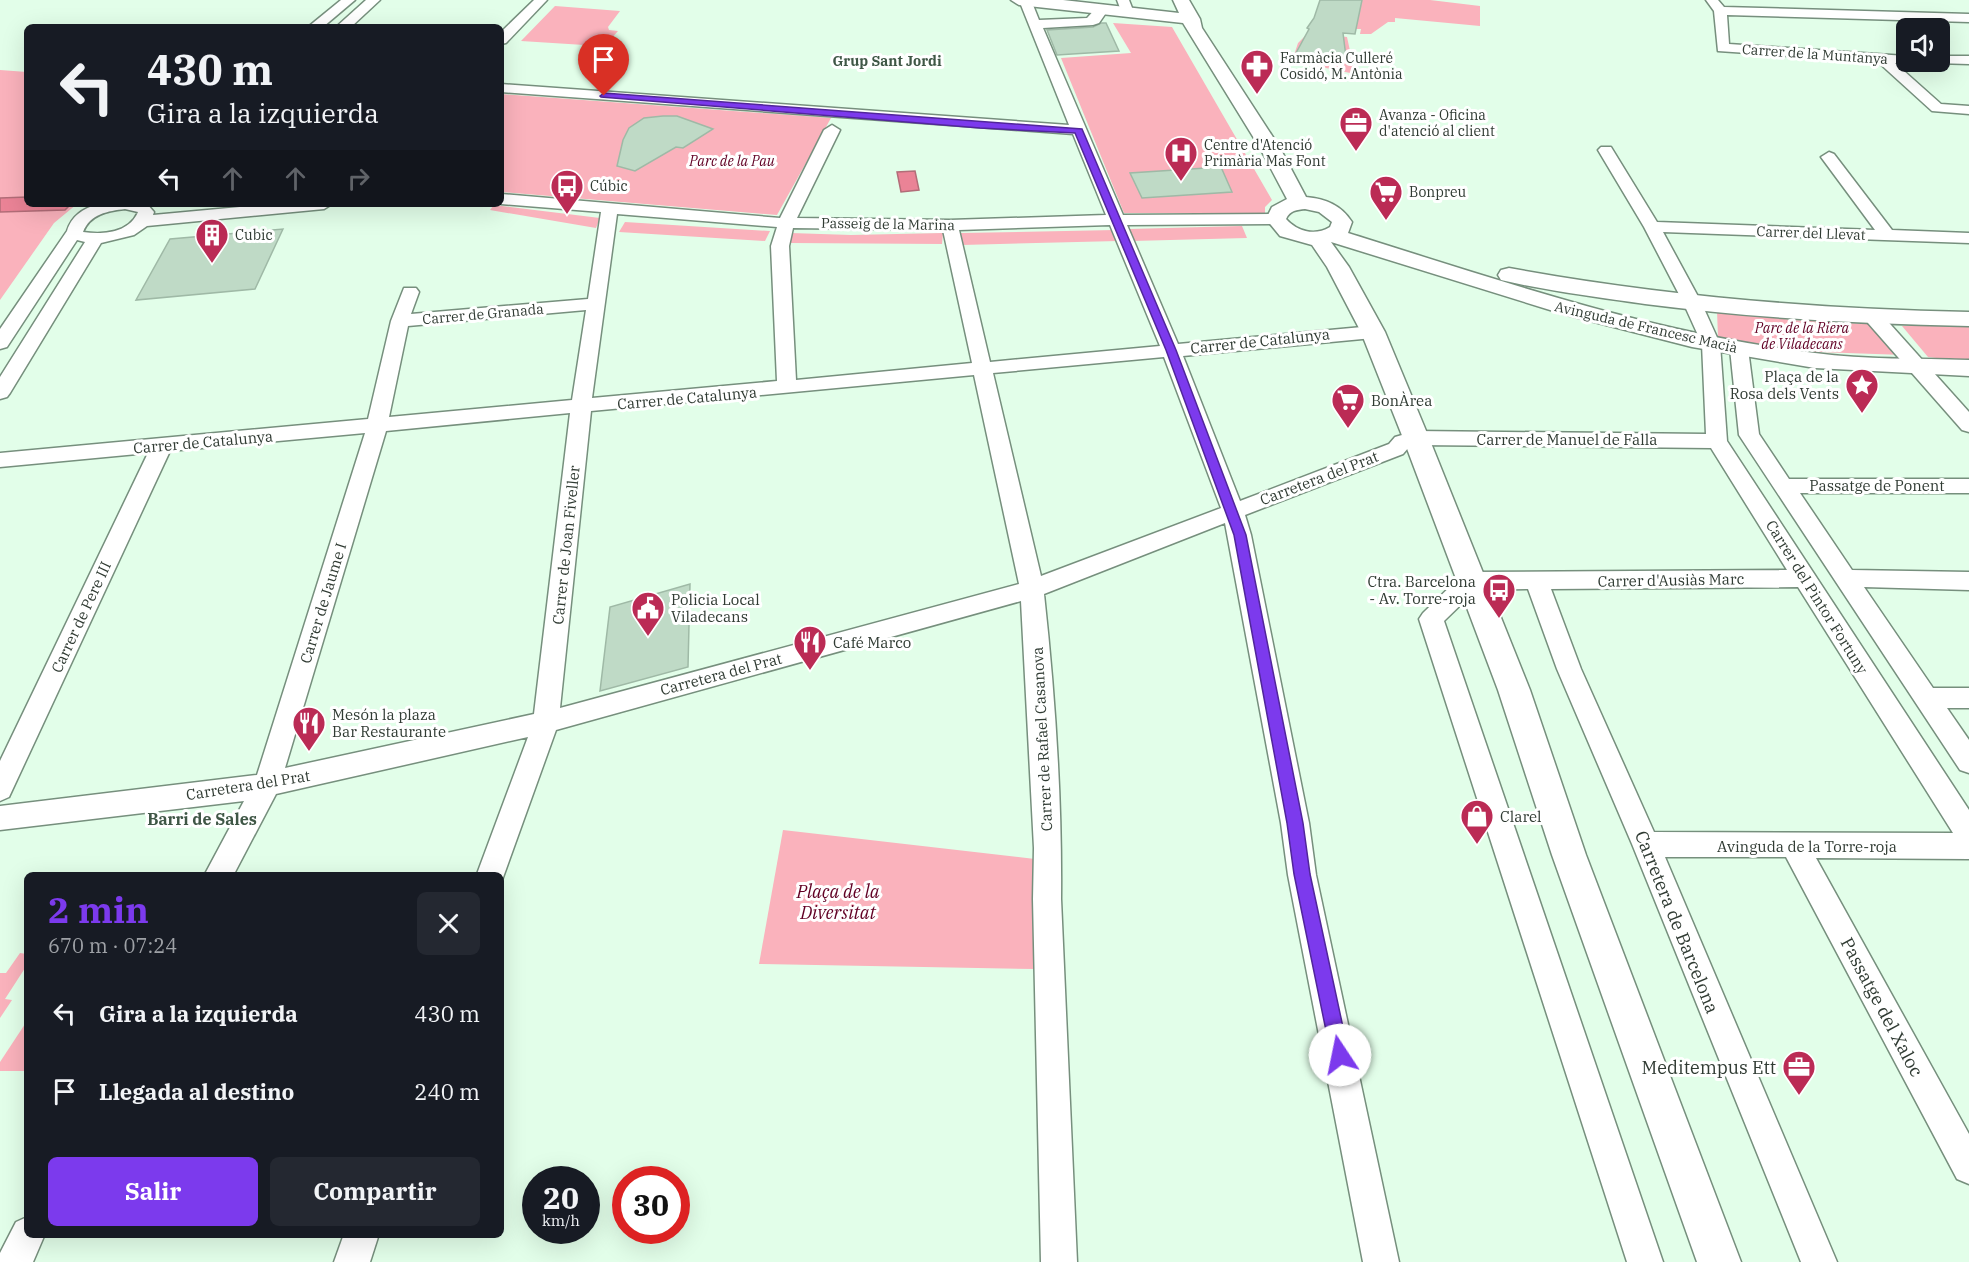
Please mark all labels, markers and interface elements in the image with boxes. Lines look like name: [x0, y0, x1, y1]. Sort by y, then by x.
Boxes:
map controls: [1896, 18, 1950, 72]
button: sound: [1896, 18, 1950, 72]
pin: [578, 34, 629, 96]
street label: Carrer de la Muntanya: [1741, 40, 1889, 68]
text: 430 m: [147, 42, 273, 97]
icon: arrive: [587, 43, 620, 76]
icon: left: [48, 48, 126, 126]
pharmacy icon: Farmàcia Culleré Cosidó, M. Antònia: [1239, 48, 1275, 95]
place label: Farmàcia Culleré Cosidó, M. Antònia: [1280, 49, 1403, 83]
district label: Grup Sant Jordi: [832, 52, 942, 70]
text: Gira a la izquierda: [147, 95, 379, 130]
office icon: Avanza - Oficina d'atenció al client: [1338, 105, 1374, 152]
place label: Avanza - Oficina d'atenció al client: [1379, 106, 1495, 140]
hospital icon: Centre d'Atenció Primària Mas Font: [1163, 135, 1199, 182]
place label: Centre d'Atenció Primària Mas Font: [1204, 136, 1326, 170]
park label: Parc de la Pau: [688, 152, 775, 170]
icon: left: [153, 162, 186, 195]
icon: ahead: [216, 162, 249, 195]
icon: ahead: [279, 162, 312, 195]
icon: right: [342, 162, 375, 195]
bus stop icon: Cúbic: [549, 168, 585, 215]
supermarket icon: Bonpreu: [1368, 174, 1404, 221]
place label: Cúbic: [590, 177, 628, 195]
place label: Bonpreu: [1409, 183, 1467, 201]
street label: Passeig de la Marina: [821, 214, 955, 234]
building icon: Cubic: [194, 217, 230, 264]
street label: Carrer del Llevat: [1756, 222, 1866, 244]
place label: Cubic: [235, 226, 273, 244]
street label: Avinguda de Francesc Macià: [1553, 297, 1740, 357]
street label: Carrer de Granada: [421, 300, 545, 328]
park label: Parc de la Riera de Viladecans: [1754, 319, 1850, 353]
street label: Carrer de Catalunya: [1189, 324, 1331, 358]
place label: Plaça de la Rosa dels Vents: [1730, 367, 1839, 403]
place icon: Plaça de la Rosa dels Vents: [1844, 367, 1880, 414]
street label: Carrer de Catalunya: [616, 382, 758, 414]
supermarket icon: BonÀrea: [1330, 382, 1366, 429]
place label: BonÀrea: [1371, 391, 1432, 410]
street label: Carrer de Catalunya: [132, 426, 274, 458]
street label: Carrer de Manuel de Falla: [1477, 430, 1657, 449]
street label: Carretera del Prat: [1257, 447, 1381, 509]
street label: Carrer de Joan Fiveller: [548, 464, 584, 625]
street label: Passatge de Ponent: [1809, 476, 1945, 495]
street label: Carrer del Pintor Fortuny: [1762, 517, 1872, 677]
street label: Carrer de Jaume I: [296, 540, 350, 666]
street label: Carrer de Pere III: [47, 558, 115, 676]
street label: Carrer d'Ausiàs Marc: [1598, 569, 1745, 591]
place label: Ctra. Barcelona - Av. Torre-roja: [1367, 572, 1476, 608]
bus stop icon: Ctra. Barcelona - Av. Torre-roja: [1481, 572, 1517, 619]
public building icon: Policia Local Viladecans: [630, 590, 666, 637]
place label: Policia Local Viladecans: [671, 590, 760, 626]
restaurant icon: Café Marco: [792, 624, 828, 671]
place label: Café Marco: [833, 633, 911, 652]
street label: Carrer de Rafael Casanova: [1028, 646, 1056, 832]
street label: Carretera del Prat: [658, 649, 784, 699]
restaurant icon: Mesón la plaza Bar Restaurante: [291, 705, 327, 752]
place label: Mesón la plaza Bar Restaurante: [332, 705, 446, 741]
street label: Carretera del Prat: [185, 766, 311, 804]
shop icon: Clarel: [1459, 798, 1495, 845]
place label: Clarel: [1500, 807, 1542, 826]
district label: Barri de Sales: [147, 809, 257, 829]
street label: Carretera de Barcelona: [1630, 827, 1724, 1017]
street label: Avinguda de la Torre-roja: [1717, 837, 1897, 856]
park label: Plaça de la Diversitat: [796, 880, 880, 924]
text: 2 min: [48, 886, 149, 933]
button: close: [417, 892, 480, 955]
text: 670 m · 07:24: [48, 932, 177, 959]
street label: Passatge del Xaloc: [1836, 933, 1928, 1081]
icon: left: [48, 997, 81, 1030]
text: Gira a la izquierda: [99, 999, 298, 1028]
text: 430 m: [414, 999, 480, 1028]
position arrow: [1308, 1023, 1372, 1087]
office icon: Meditempus Ett: [1781, 1049, 1817, 1096]
place label: Meditempus Ett: [1642, 1056, 1776, 1079]
icon: arrive: [48, 1075, 81, 1108]
text: Llegada al destino: [99, 1077, 294, 1106]
text: 240 m: [414, 1077, 480, 1106]
button: Salir: [48, 1157, 258, 1226]
button: Compartir: [270, 1157, 480, 1226]
speed limit sign: 30: [612, 1166, 690, 1244]
text: 20: [543, 1178, 579, 1217]
text: km/h: [542, 1211, 580, 1230]

